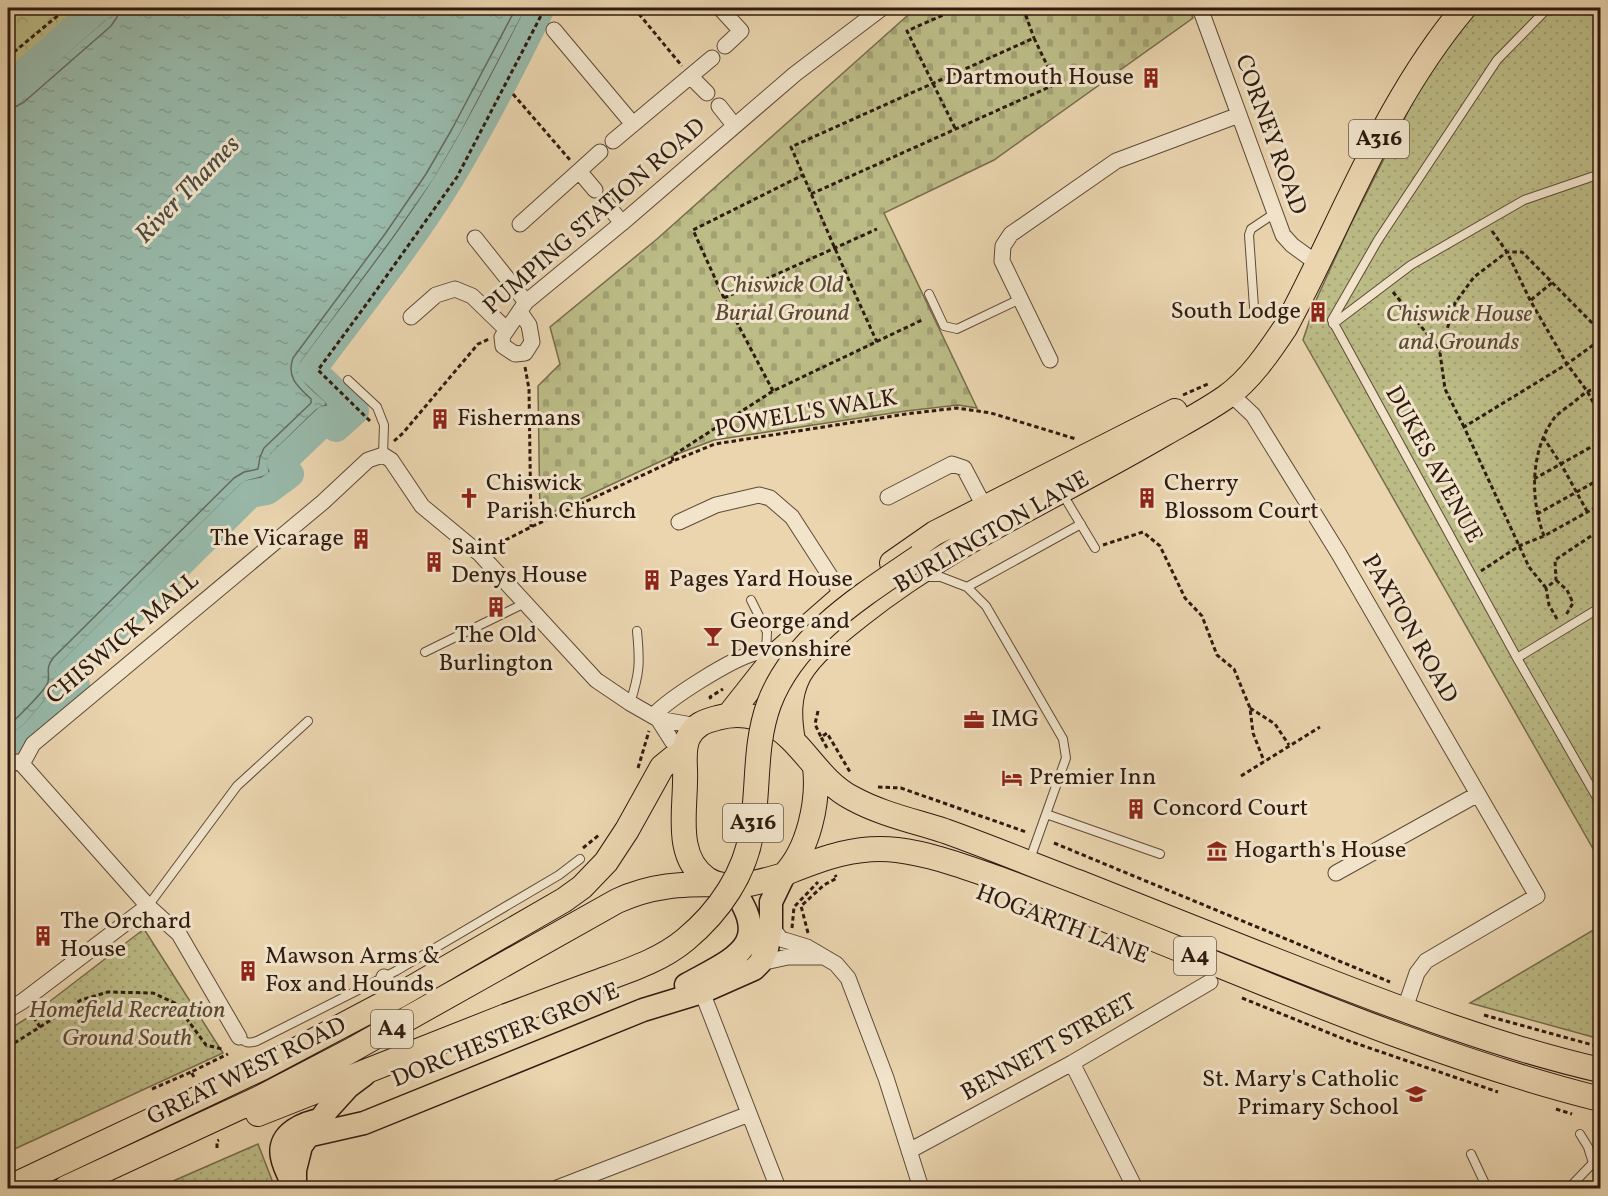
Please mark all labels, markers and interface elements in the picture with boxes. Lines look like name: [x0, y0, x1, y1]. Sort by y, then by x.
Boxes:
street label: CORNEY ROAD: [1225, 50, 1315, 220]
place label: Dartmouth House: [945, 61, 1134, 95]
building icon: Dartmouth House: [1139, 66, 1163, 90]
street label: PUMPING STATION ROAD: [476, 111, 714, 323]
road number: A316: [1349, 120, 1409, 158]
water label: River Thames: [127, 128, 249, 252]
park label: Chiswick Old Burial Ground: [714, 269, 850, 331]
place label: South Lodge: [1171, 295, 1301, 329]
park label: Chiswick House and Grounds: [1386, 298, 1533, 360]
building icon: South Lodge: [1306, 300, 1330, 324]
street label: DUKES AVENUE: [1376, 380, 1490, 550]
street label: POWELL'S WALK: [712, 381, 900, 447]
place label: Fishermans: [457, 402, 581, 436]
building icon: Fishermans: [428, 407, 452, 431]
street label: BURLINGTON LANE: [888, 463, 1096, 603]
place label: Chiswick Parish Church: [486, 467, 637, 529]
place label: Cherry Blossom Court: [1164, 467, 1319, 529]
church icon: Chiswick Parish Church: [457, 486, 481, 510]
building icon: Cherry Blossom Court: [1135, 486, 1159, 510]
place label: The Vicarage: [210, 522, 344, 556]
building icon: The Vicarage: [349, 527, 373, 551]
place label: Saint Denys House: [451, 531, 587, 593]
street label: PAXTON ROAD: [1353, 548, 1465, 710]
building icon: Saint Denys House: [422, 550, 446, 574]
place label: Pages Yard House: [669, 563, 853, 597]
street label: CHISWICK MALL: [39, 565, 207, 713]
building icon: Pages Yard House: [640, 568, 664, 592]
building icon: The Old Burlington: [484, 595, 508, 619]
place label: George and Devonshire: [730, 605, 851, 667]
place label: The Old Burlington: [439, 619, 553, 681]
bar icon: George and Devonshire: [701, 624, 725, 648]
place label: IMG: [991, 703, 1039, 737]
office icon: IMG: [962, 708, 986, 732]
place label: Premier Inn: [1029, 761, 1156, 795]
hotel icon: Premier Inn: [1000, 766, 1024, 790]
place label: Concord Court: [1153, 792, 1308, 826]
building icon: Concord Court: [1124, 797, 1148, 821]
road number: A316: [723, 804, 783, 842]
place label: Hogarth's House: [1234, 834, 1407, 868]
museum icon: Hogarth's House: [1205, 839, 1229, 863]
street label: HOGARTH LANE: [971, 876, 1153, 974]
place label: The Orchard House: [60, 905, 192, 967]
building icon: The Orchard House: [31, 924, 55, 948]
road number: A4: [1174, 937, 1216, 975]
place label: Mawson Arms & Fox and Hounds: [265, 940, 440, 1002]
building icon: Mawson Arms & Fox and Hounds: [236, 959, 260, 983]
street label: DORCHESTER GROVE: [387, 975, 625, 1097]
street label: BENNETT STREET: [955, 986, 1143, 1110]
park label: Homefield Recreation Ground South: [29, 994, 225, 1056]
street label: GREAT WEST ROAD: [142, 1009, 352, 1135]
road number: A4: [371, 1010, 413, 1048]
place label: St. Mary's Catholic Primary School: [1202, 1063, 1399, 1125]
school or university icon: St. Mary's Catholic Primary School: [1404, 1082, 1428, 1106]

